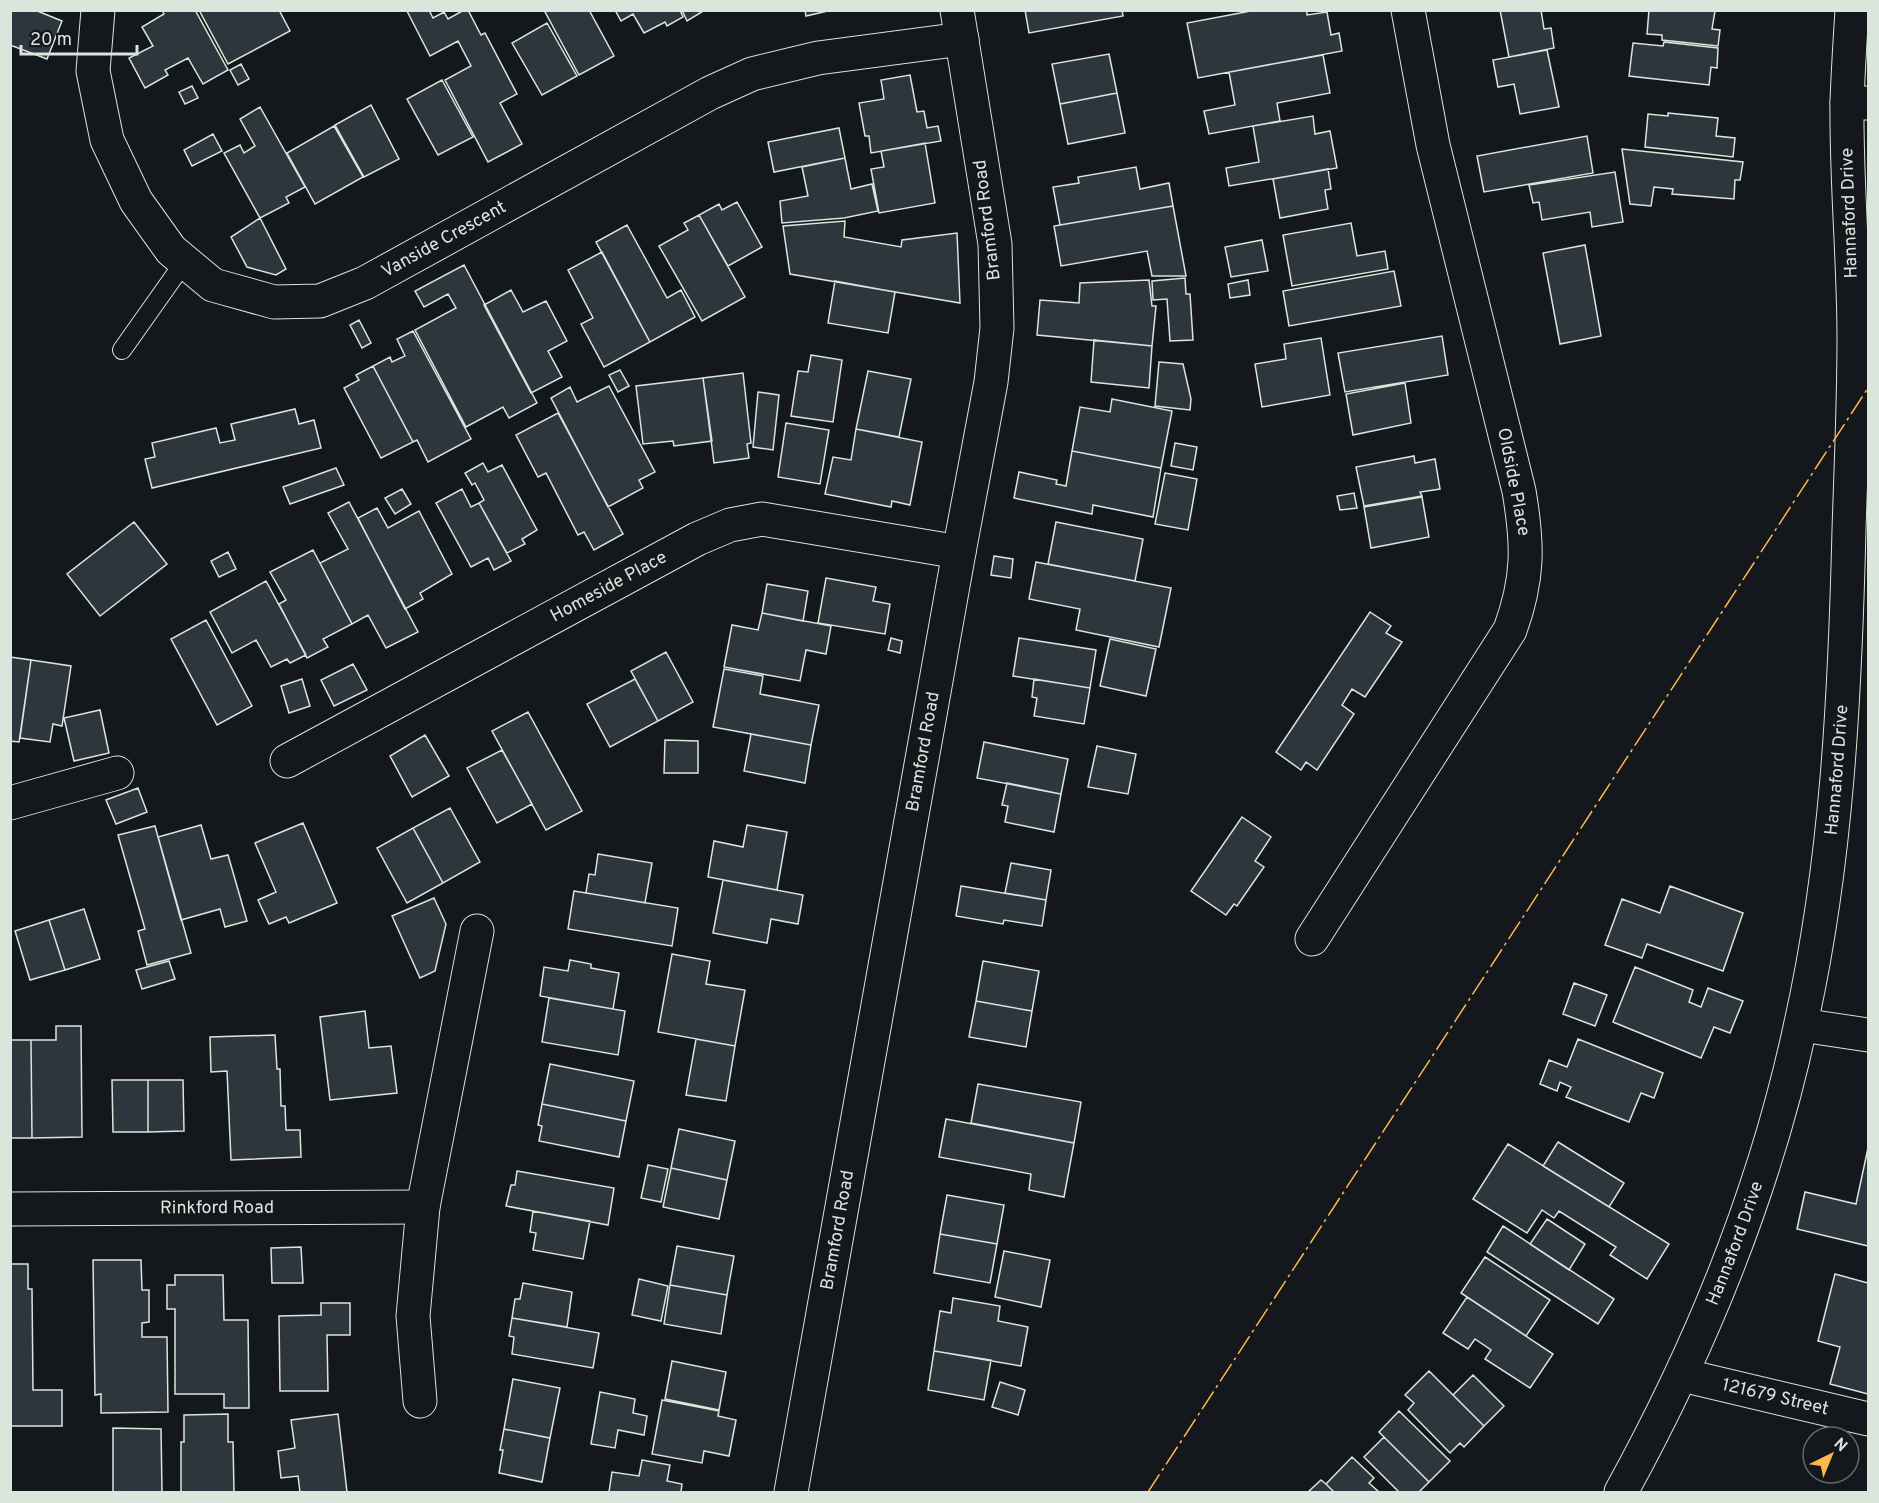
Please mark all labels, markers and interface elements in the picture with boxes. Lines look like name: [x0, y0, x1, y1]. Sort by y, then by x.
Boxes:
scale bar: [21, 18, 136, 56]
text: 20 m: [30, 29, 72, 52]
street label: Hannaford Drive: [1836, 147, 1864, 279]
street label: Bramford Road: [969, 158, 1007, 282]
street label: Vanside Crescent: [377, 196, 510, 283]
street label: Oldside Place: [1491, 426, 1535, 538]
street label: Homeside Place: [546, 546, 671, 628]
street label: Bramford Road: [901, 690, 945, 814]
street label: Hannaford Drive: [1820, 704, 1854, 836]
street label: Bramford Road: [816, 1168, 860, 1292]
street label: Hannaford Drive: [1701, 1178, 1769, 1309]
street label: Rinkford Road: [160, 1196, 274, 1220]
street label: 121679 Street: [1720, 1373, 1831, 1421]
north arrow: [1801, 1425, 1861, 1485]
text: N: [1829, 1434, 1851, 1457]

